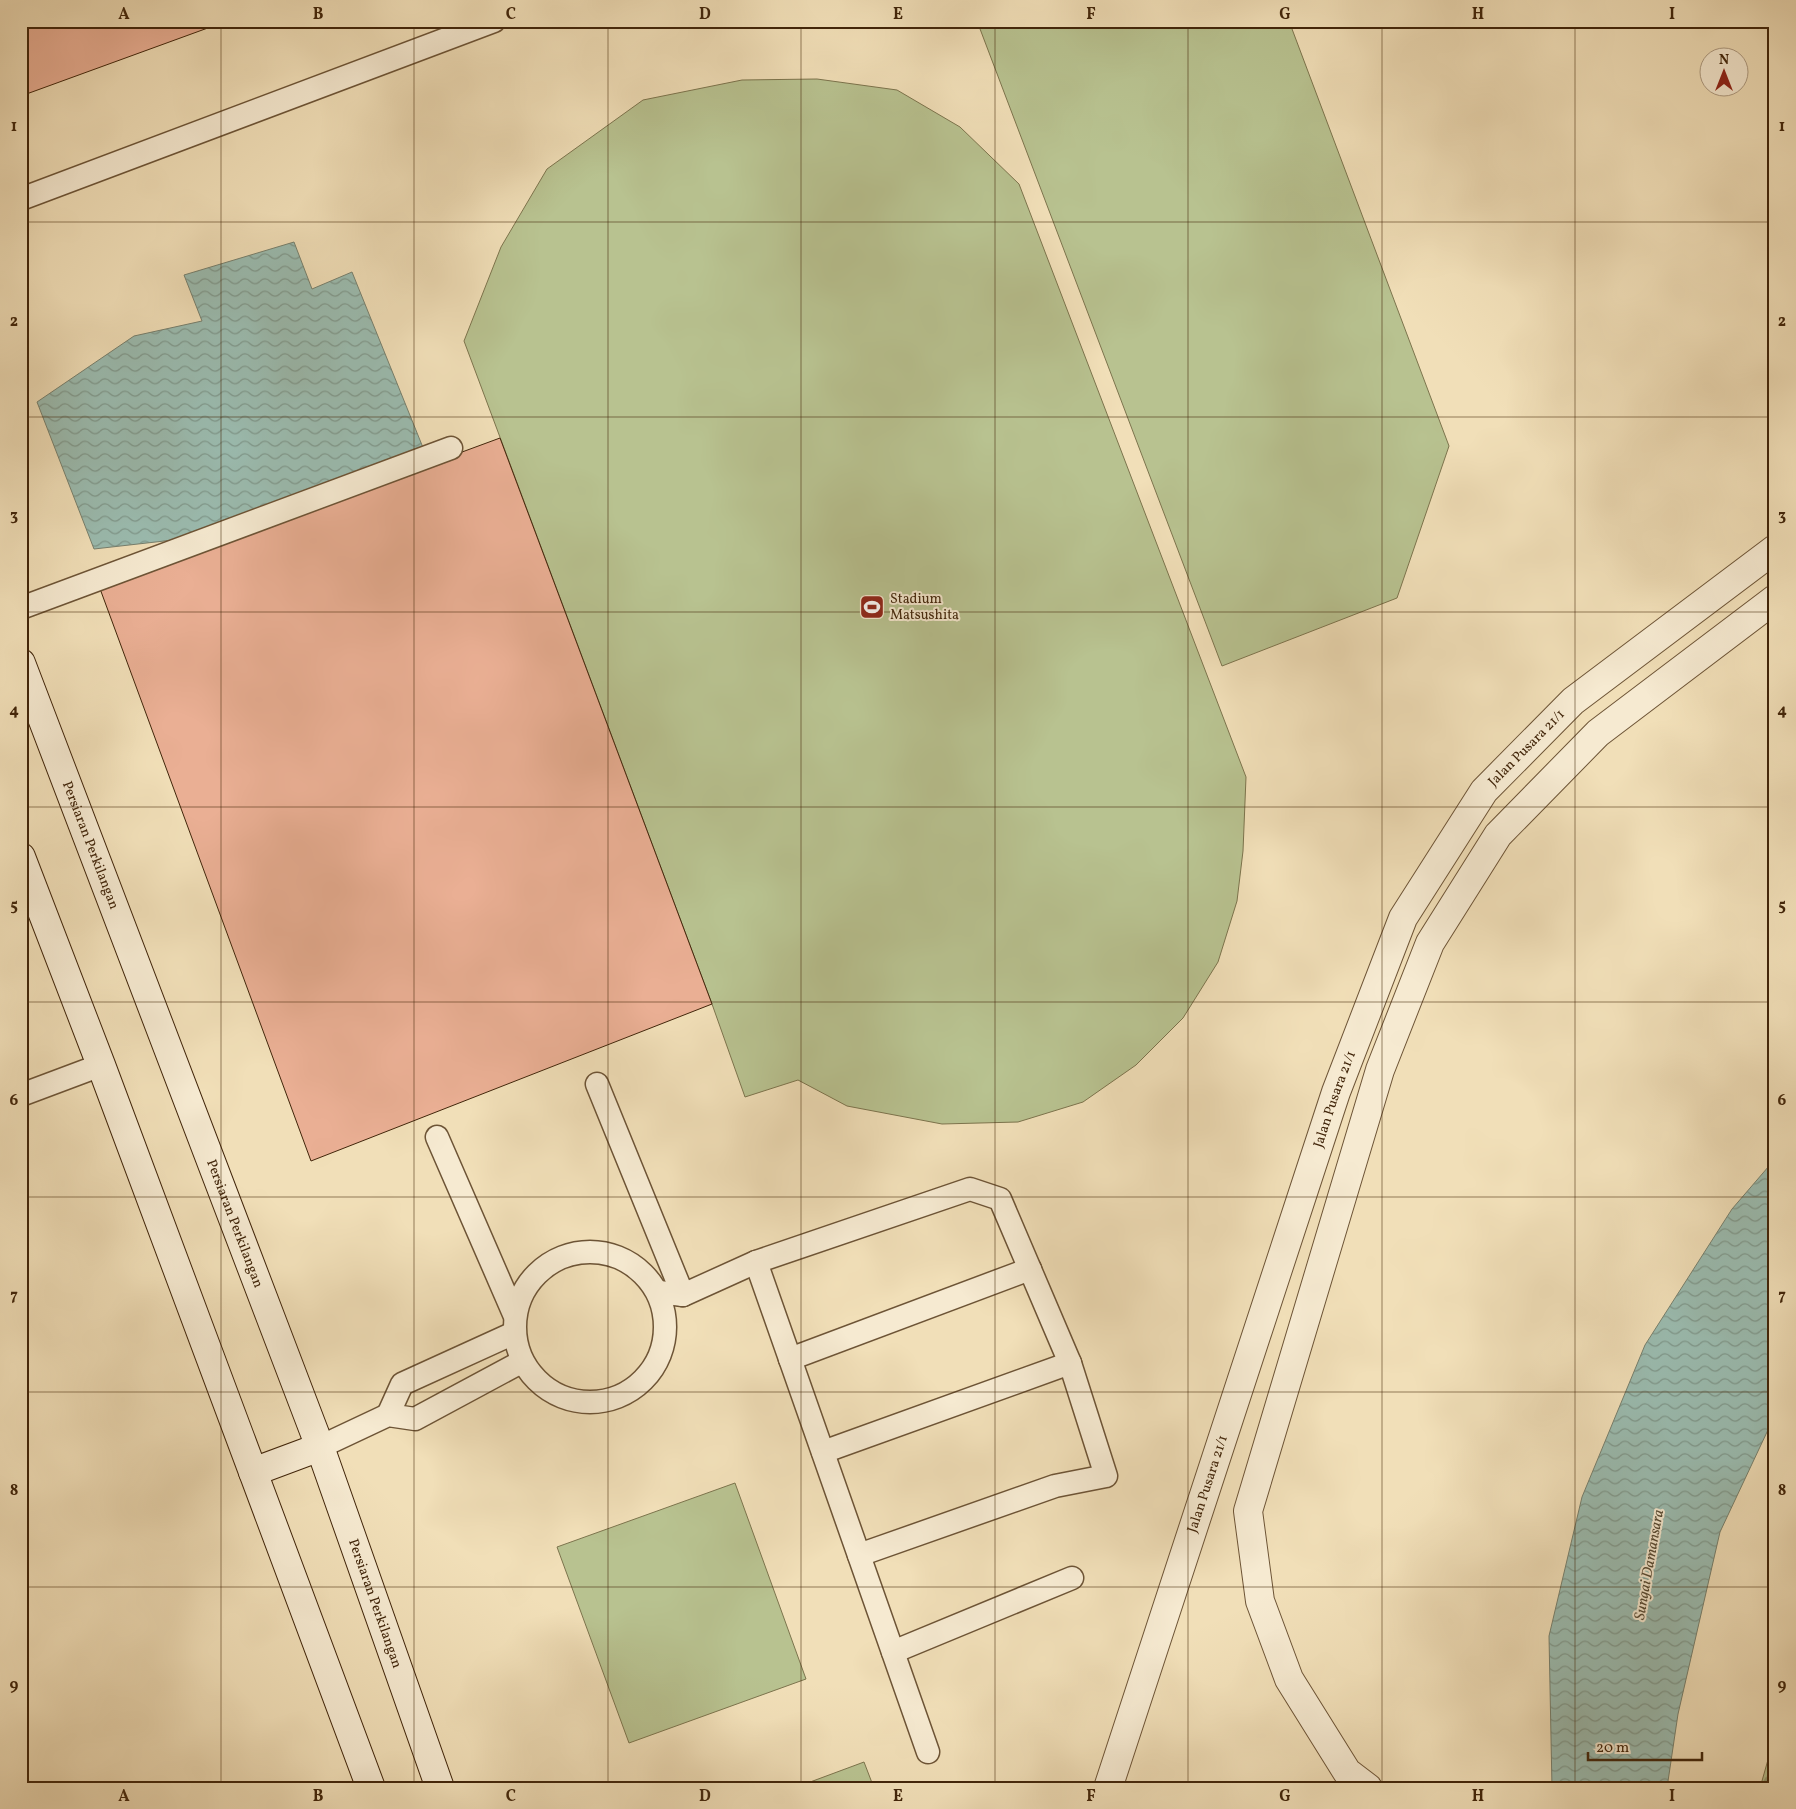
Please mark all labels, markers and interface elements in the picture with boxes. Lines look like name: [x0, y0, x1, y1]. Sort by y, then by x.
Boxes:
text: A: [118, 4, 130, 26]
text: B: [313, 4, 324, 26]
text: C: [506, 4, 516, 26]
text: D: [699, 4, 711, 26]
text: E: [893, 4, 903, 26]
text: F: [1086, 4, 1096, 26]
text: G: [1279, 4, 1291, 26]
text: H: [1472, 4, 1484, 26]
text: I: [1669, 4, 1675, 26]
north arrow: [1698, 48, 1748, 98]
text: N: [1719, 51, 1729, 70]
text: 1: [11, 116, 17, 138]
text: 1: [1779, 116, 1785, 138]
text: 2: [10, 311, 18, 333]
text: 2: [1778, 311, 1786, 333]
text: 3: [10, 505, 18, 527]
text: 3: [1778, 505, 1786, 527]
place label: Stadium Matsushita: [890, 590, 959, 625]
sports icon: Stadium Matsushita: [859, 594, 885, 620]
text: 4: [9, 700, 19, 722]
text: 4: [1777, 700, 1787, 722]
street label: Jalan Pusara 21/1: [1484, 705, 1569, 791]
street label: Persiaran Perkilangan: [57, 778, 124, 912]
text: 5: [10, 895, 18, 917]
text: 5: [1778, 895, 1786, 917]
street label: Jalan Pusara 21/1: [1309, 1048, 1360, 1150]
text: 6: [10, 1090, 19, 1112]
text: 6: [1778, 1090, 1787, 1112]
street label: Persiaran Perkilangan: [202, 1157, 268, 1290]
text: 7: [10, 1285, 18, 1307]
text: 7: [1778, 1285, 1786, 1307]
street label: Jalan Pusara 21/1: [1183, 1433, 1232, 1535]
text: 8: [10, 1480, 18, 1502]
text: 8: [1778, 1480, 1786, 1502]
water label: Sungai Damansara: [1630, 1508, 1670, 1622]
street label: Persiaran Perkilangan: [344, 1536, 407, 1671]
text: 9: [10, 1675, 19, 1697]
text: 9: [1778, 1675, 1787, 1697]
scale bar: [1588, 1729, 1702, 1761]
text: 20 m: [1596, 1738, 1629, 1759]
text: A: [118, 1786, 130, 1808]
text: B: [313, 1786, 324, 1808]
text: C: [506, 1786, 516, 1808]
text: D: [699, 1786, 711, 1808]
text: E: [893, 1786, 903, 1808]
text: F: [1086, 1786, 1096, 1808]
text: G: [1279, 1786, 1291, 1808]
text: H: [1472, 1786, 1484, 1808]
text: I: [1669, 1786, 1675, 1808]

